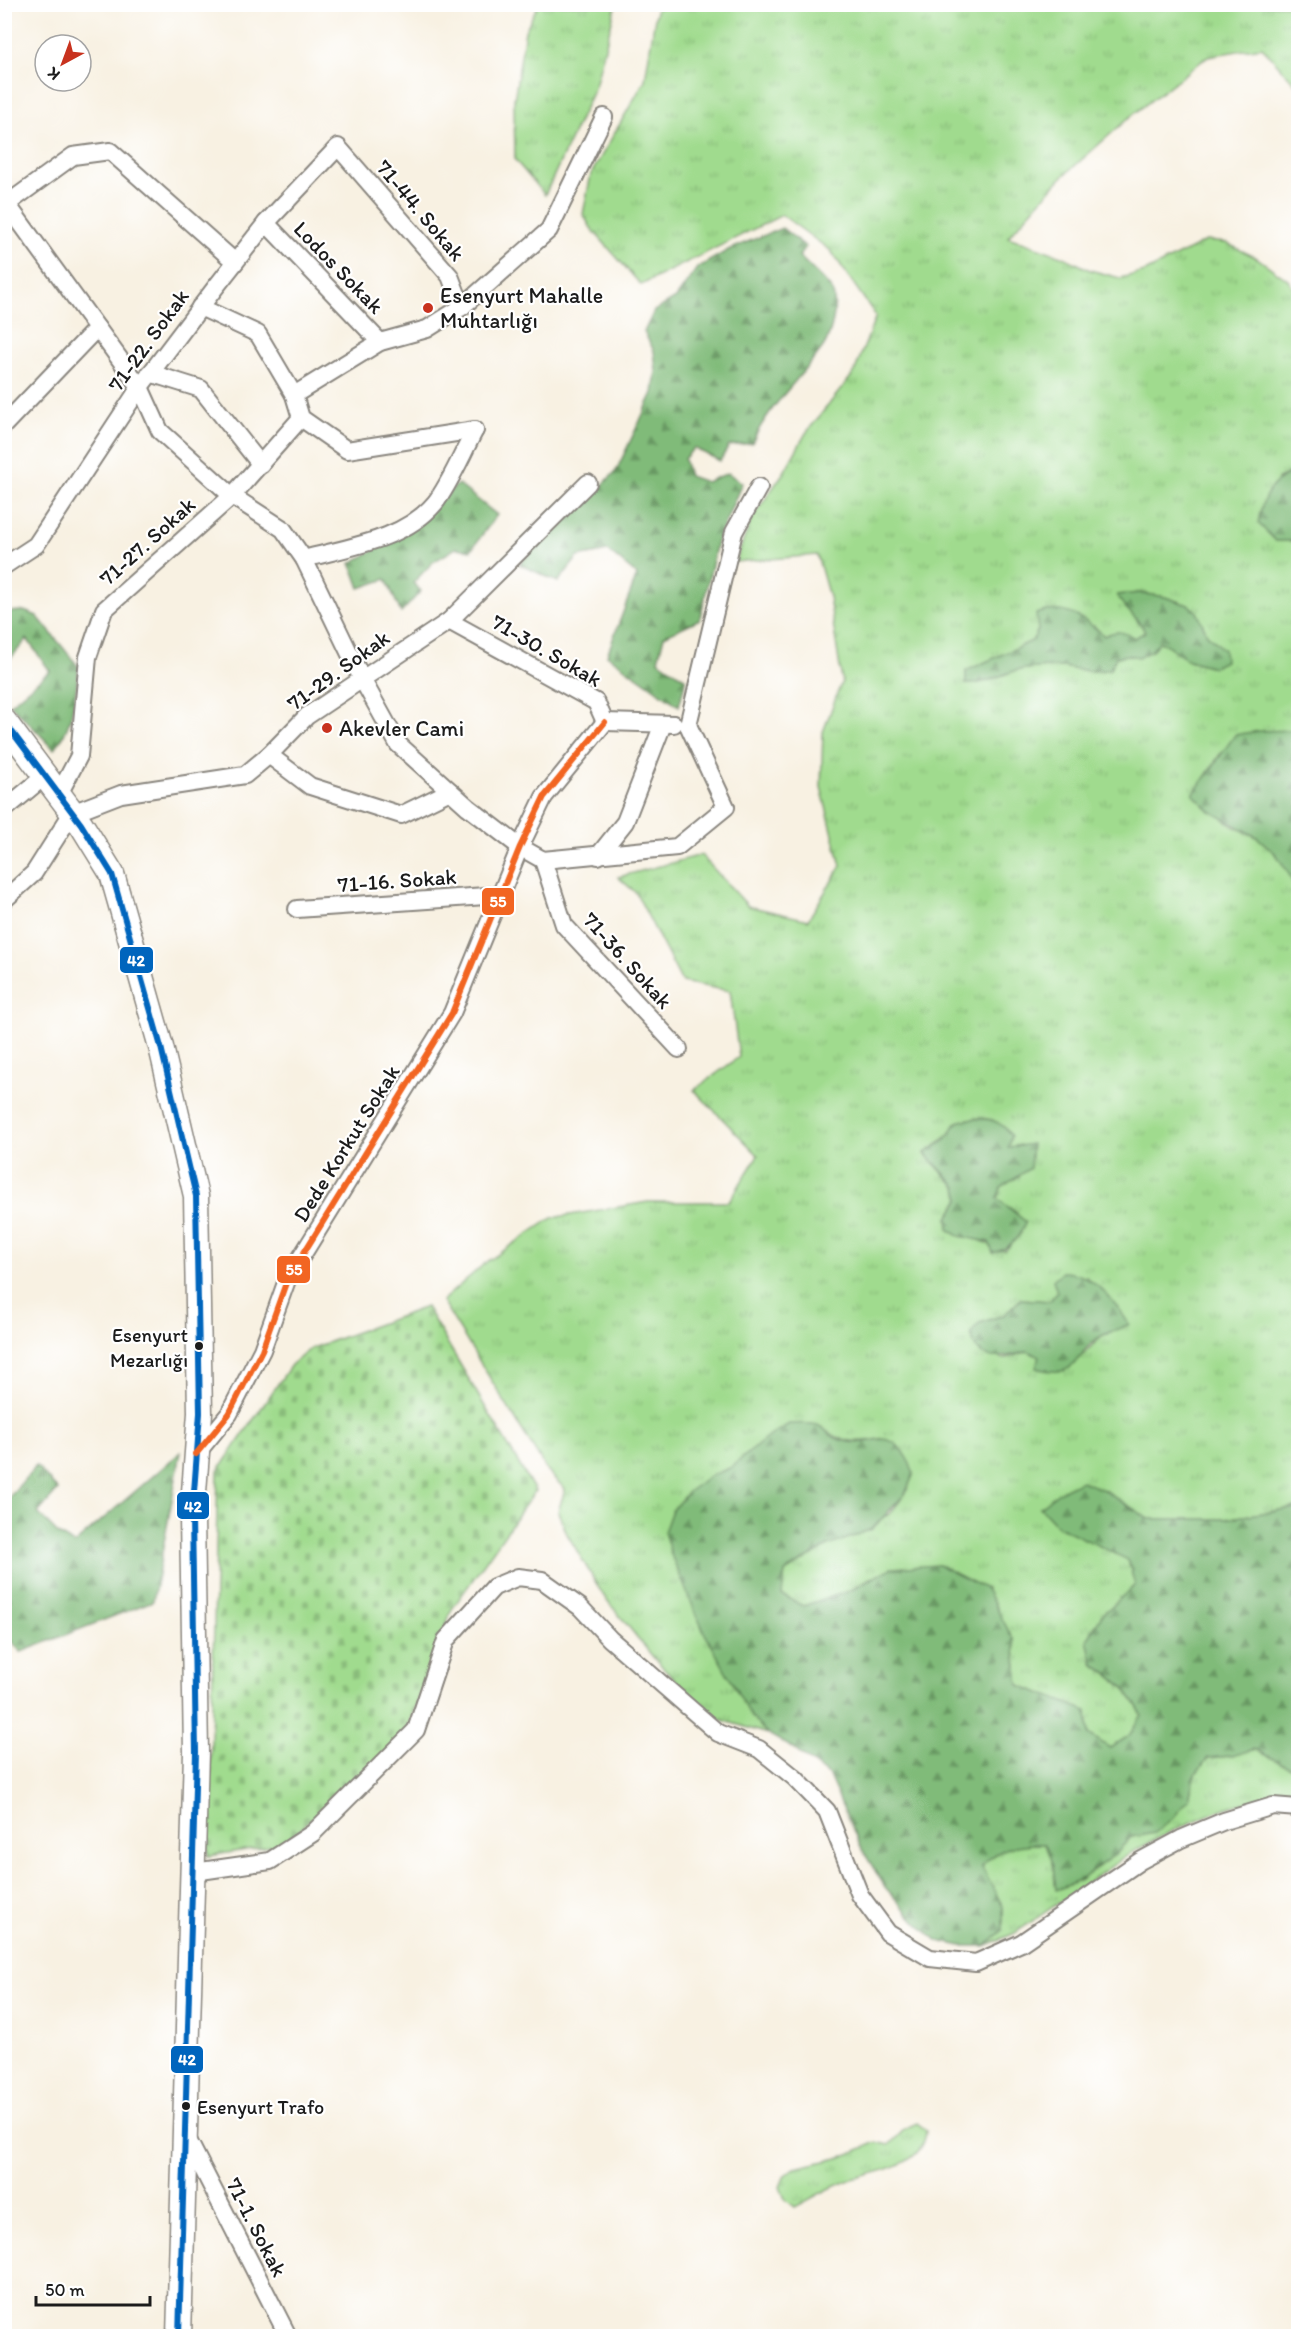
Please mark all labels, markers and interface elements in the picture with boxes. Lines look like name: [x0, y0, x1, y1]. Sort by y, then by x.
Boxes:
north arrow: [33, 33, 93, 93]
text: K: [43, 63, 64, 84]
street label: 71-44. Sokak: [370, 154, 471, 266]
street label: Lodos Sokak: [288, 215, 390, 320]
place label: Esenyurt Mahalle Muhtarlığı: [440, 282, 603, 334]
street label: 71-22. Sokak: [102, 284, 195, 397]
marker: Esenyurt Mahalle Muhtarlığı: [421, 301, 435, 315]
street label: 71-27. Sokak: [94, 491, 201, 591]
street label: 71-30. Sokak: [487, 608, 607, 693]
street label: 71-29. Sokak: [282, 624, 395, 717]
place label: Akevler Cami: [339, 715, 464, 742]
marker: Akevler Cami: [320, 721, 334, 735]
street label: 71-16. Sokak: [337, 863, 457, 898]
line badge: 55: [481, 887, 515, 916]
text: 55: [490, 892, 507, 911]
street label: 71-36. Sokak: [577, 906, 678, 1014]
line badge: 42: [119, 946, 154, 974]
text: 42: [127, 951, 146, 970]
street label: Dede Korkut Sokak: [287, 1059, 406, 1227]
line badge: 55: [276, 1255, 311, 1284]
text: 55: [286, 1260, 303, 1279]
place label: Esenyurt Mezarlığı: [110, 1323, 189, 1372]
marker: Esenyurt Mezarlığı: [193, 1340, 205, 1352]
line badge: 42: [176, 1491, 210, 1520]
text: 42: [184, 1497, 203, 1516]
line badge: 42: [170, 2045, 204, 2074]
text: 42: [178, 2050, 197, 2069]
place label: Esenyurt Trafo: [197, 2095, 324, 2119]
marker: Esenyurt Trafo: [180, 2100, 192, 2112]
street label: 71-1. Sokak: [220, 2173, 293, 2281]
scale bar: [36, 2269, 150, 2307]
text: 50 m: [45, 2279, 85, 2301]

